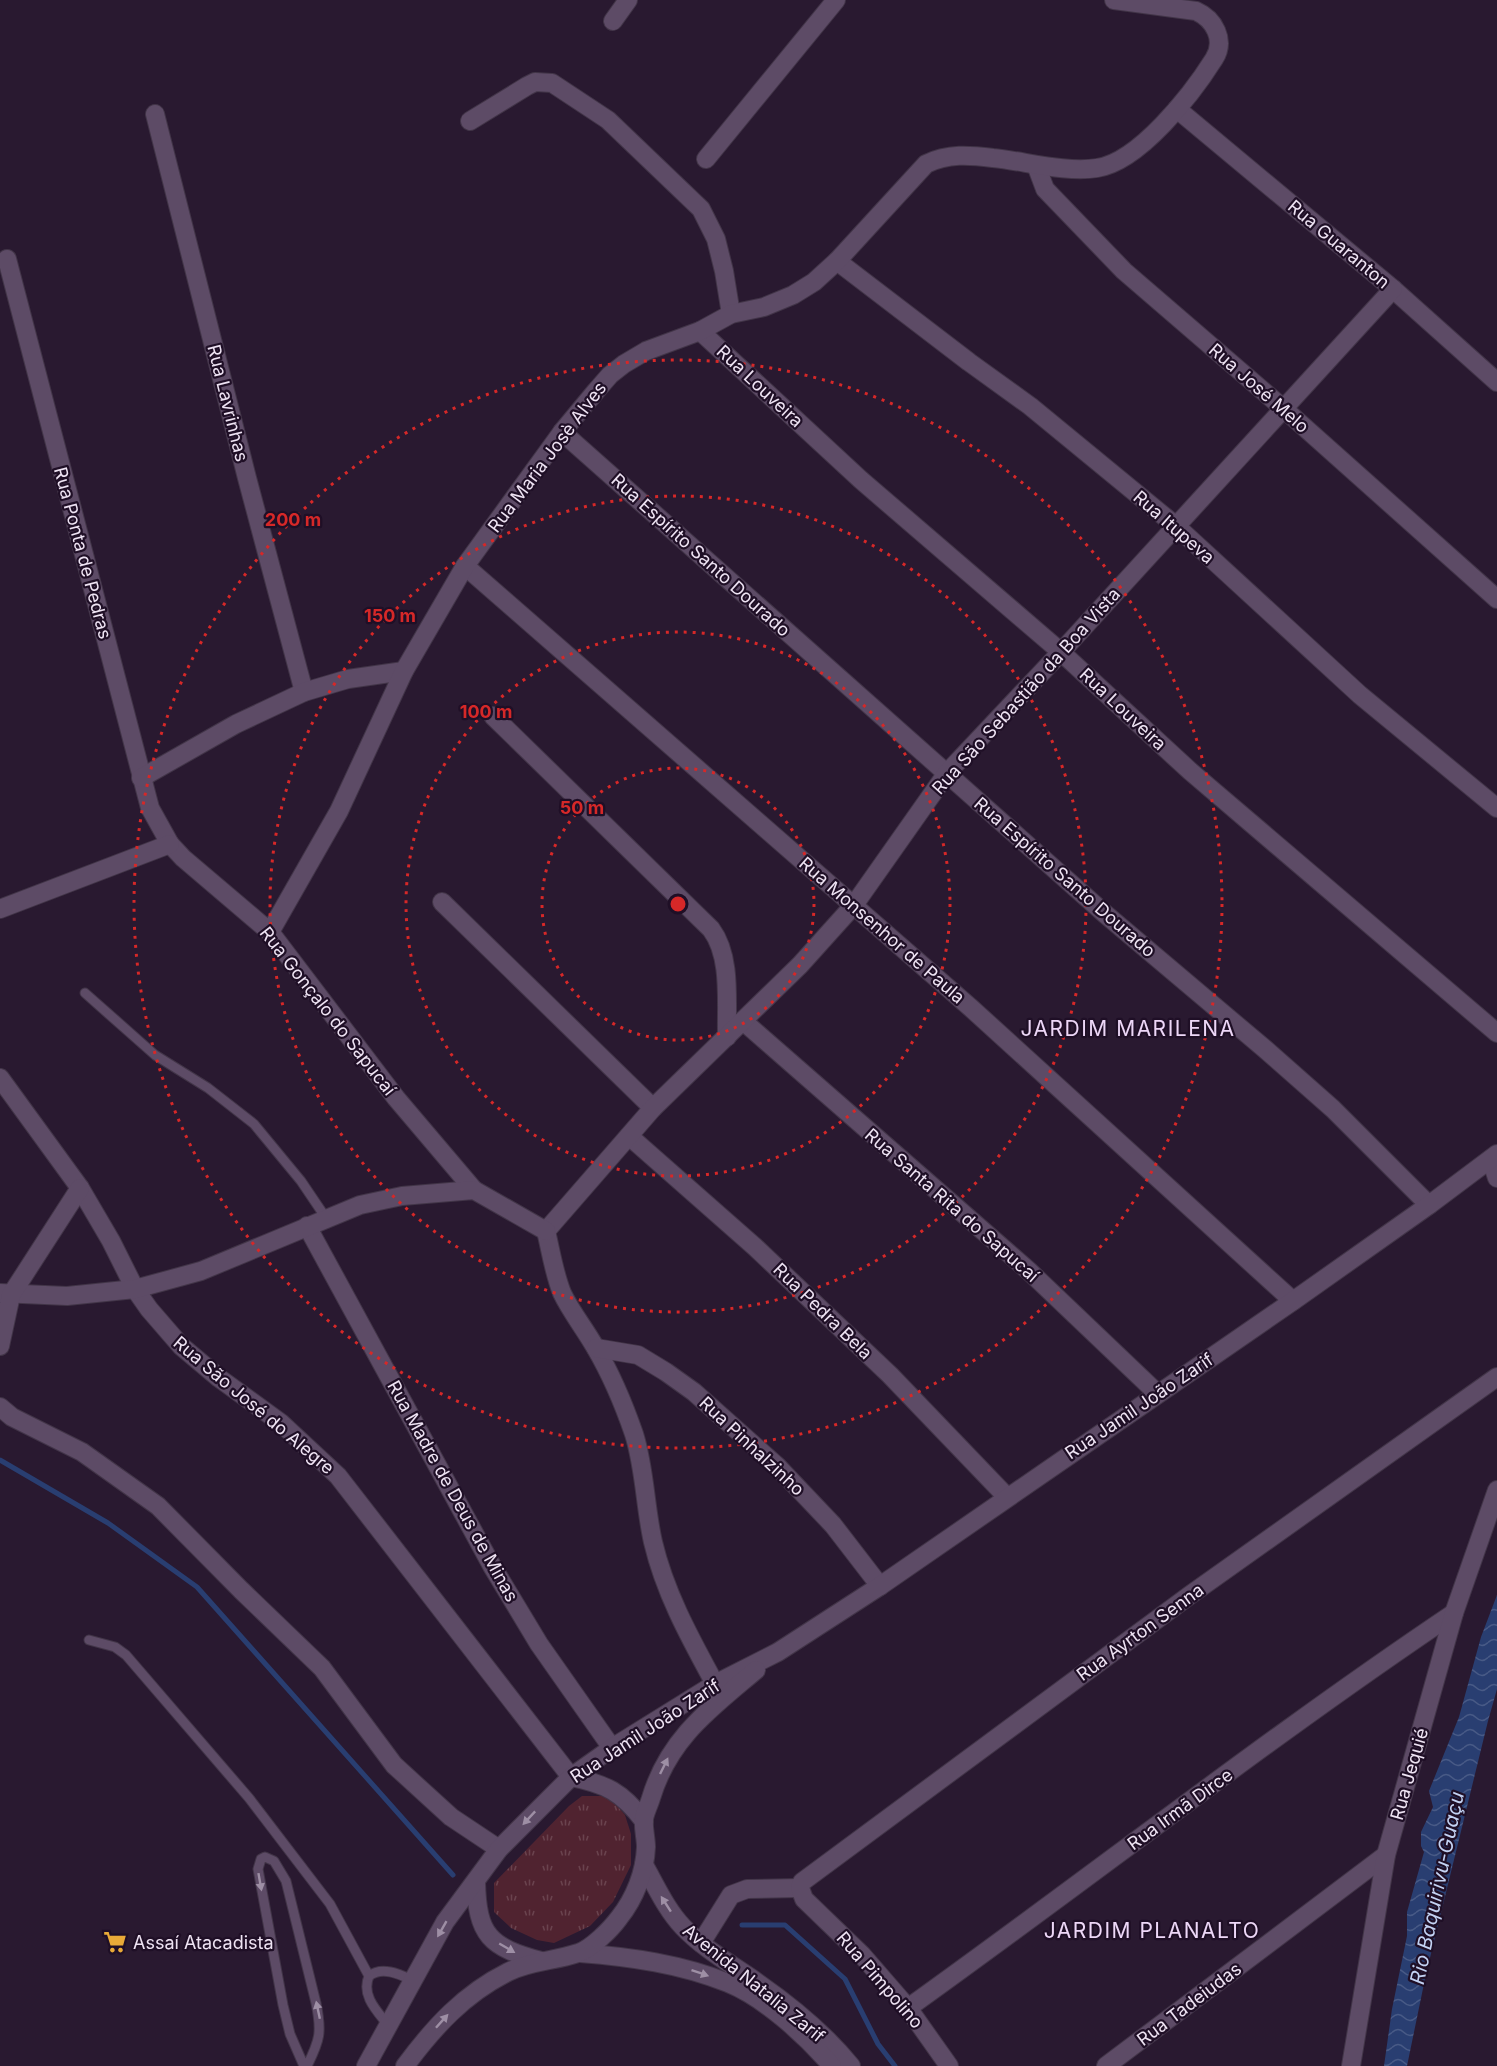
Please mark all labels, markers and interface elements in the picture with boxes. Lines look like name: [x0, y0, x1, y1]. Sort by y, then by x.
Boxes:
street label: Rua Guaranton: [1284, 195, 1394, 293]
street label: Rua José Melo: [1205, 339, 1313, 437]
street label: Rua Louveira: [712, 341, 808, 431]
street label: Rua Lavrinhas: [203, 342, 253, 464]
street label: Rua Maria Josè Alves: [484, 378, 610, 536]
street label: Rua Ponta de Pedras: [50, 465, 116, 641]
street label: Rua Espírito Santo Dourado: [607, 469, 795, 641]
street label: Rua Itupeva: [1129, 486, 1219, 568]
text: 200 m: [265, 509, 321, 530]
street label: Rua São Sebastião da Boa Vista: [928, 583, 1124, 799]
text: 150 m: [364, 605, 416, 626]
street label: Rua Louveira: [1075, 664, 1171, 754]
text: 100 m: [460, 701, 512, 722]
street label: Rua Espírito Santo Dourado: [970, 793, 1160, 961]
text: 50 m: [560, 797, 604, 818]
street label: Rua Monsenhor de Paula: [795, 852, 969, 1008]
centre of rings: [668, 894, 688, 914]
street label: Rua Gonçalo do Sapucaí: [256, 923, 401, 1100]
district label: JARDIM MARILENA: [1020, 1016, 1236, 1041]
street label: Rua Santa Rita do Sapucaí: [861, 1124, 1044, 1287]
street label: Rua Pedra Bela: [769, 1259, 877, 1363]
street label: Rua São José do Alegre: [169, 1332, 339, 1478]
street label: Rua Jamil João Zarif: [1061, 1348, 1217, 1463]
street label: Rua Madre de Deus de Minas: [383, 1377, 523, 1605]
street label: Rua Pinhalzinho: [695, 1392, 809, 1500]
street label: Rua Ayrton Senna: [1073, 1579, 1207, 1685]
street label: Rua Jamil João Zarif: [566, 1675, 724, 1787]
street label: Rua Jequié: [1386, 1726, 1432, 1822]
one-way arrow: [659, 1758, 668, 1775]
street label: Rua Irmã Dirce: [1123, 1764, 1237, 1854]
water label: Rio Baquirivu-Guaçu: [1405, 1789, 1469, 1986]
one-way arrow: [523, 1810, 536, 1825]
one-way arrow: [256, 1873, 265, 1892]
one-way arrow: [661, 1896, 672, 1912]
district label: JARDIM PLANALTO: [1044, 1918, 1260, 1943]
street label: Avenida Natalia Zarif: [679, 1920, 829, 2047]
one-way arrow: [437, 1921, 447, 1938]
street label: Rua Pimpolino: [832, 1927, 928, 2033]
supermarket icon: Assaí Atacadista: [102, 1929, 128, 1955]
place label: Assaí Atacadista: [133, 1932, 274, 1953]
one-way arrow: [499, 1943, 515, 1954]
street label: Rua Tadeiudas: [1133, 1958, 1245, 2050]
one-way arrow: [691, 1968, 709, 1978]
one-way arrow: [313, 2001, 322, 2020]
one-way arrow: [435, 2014, 448, 2029]

